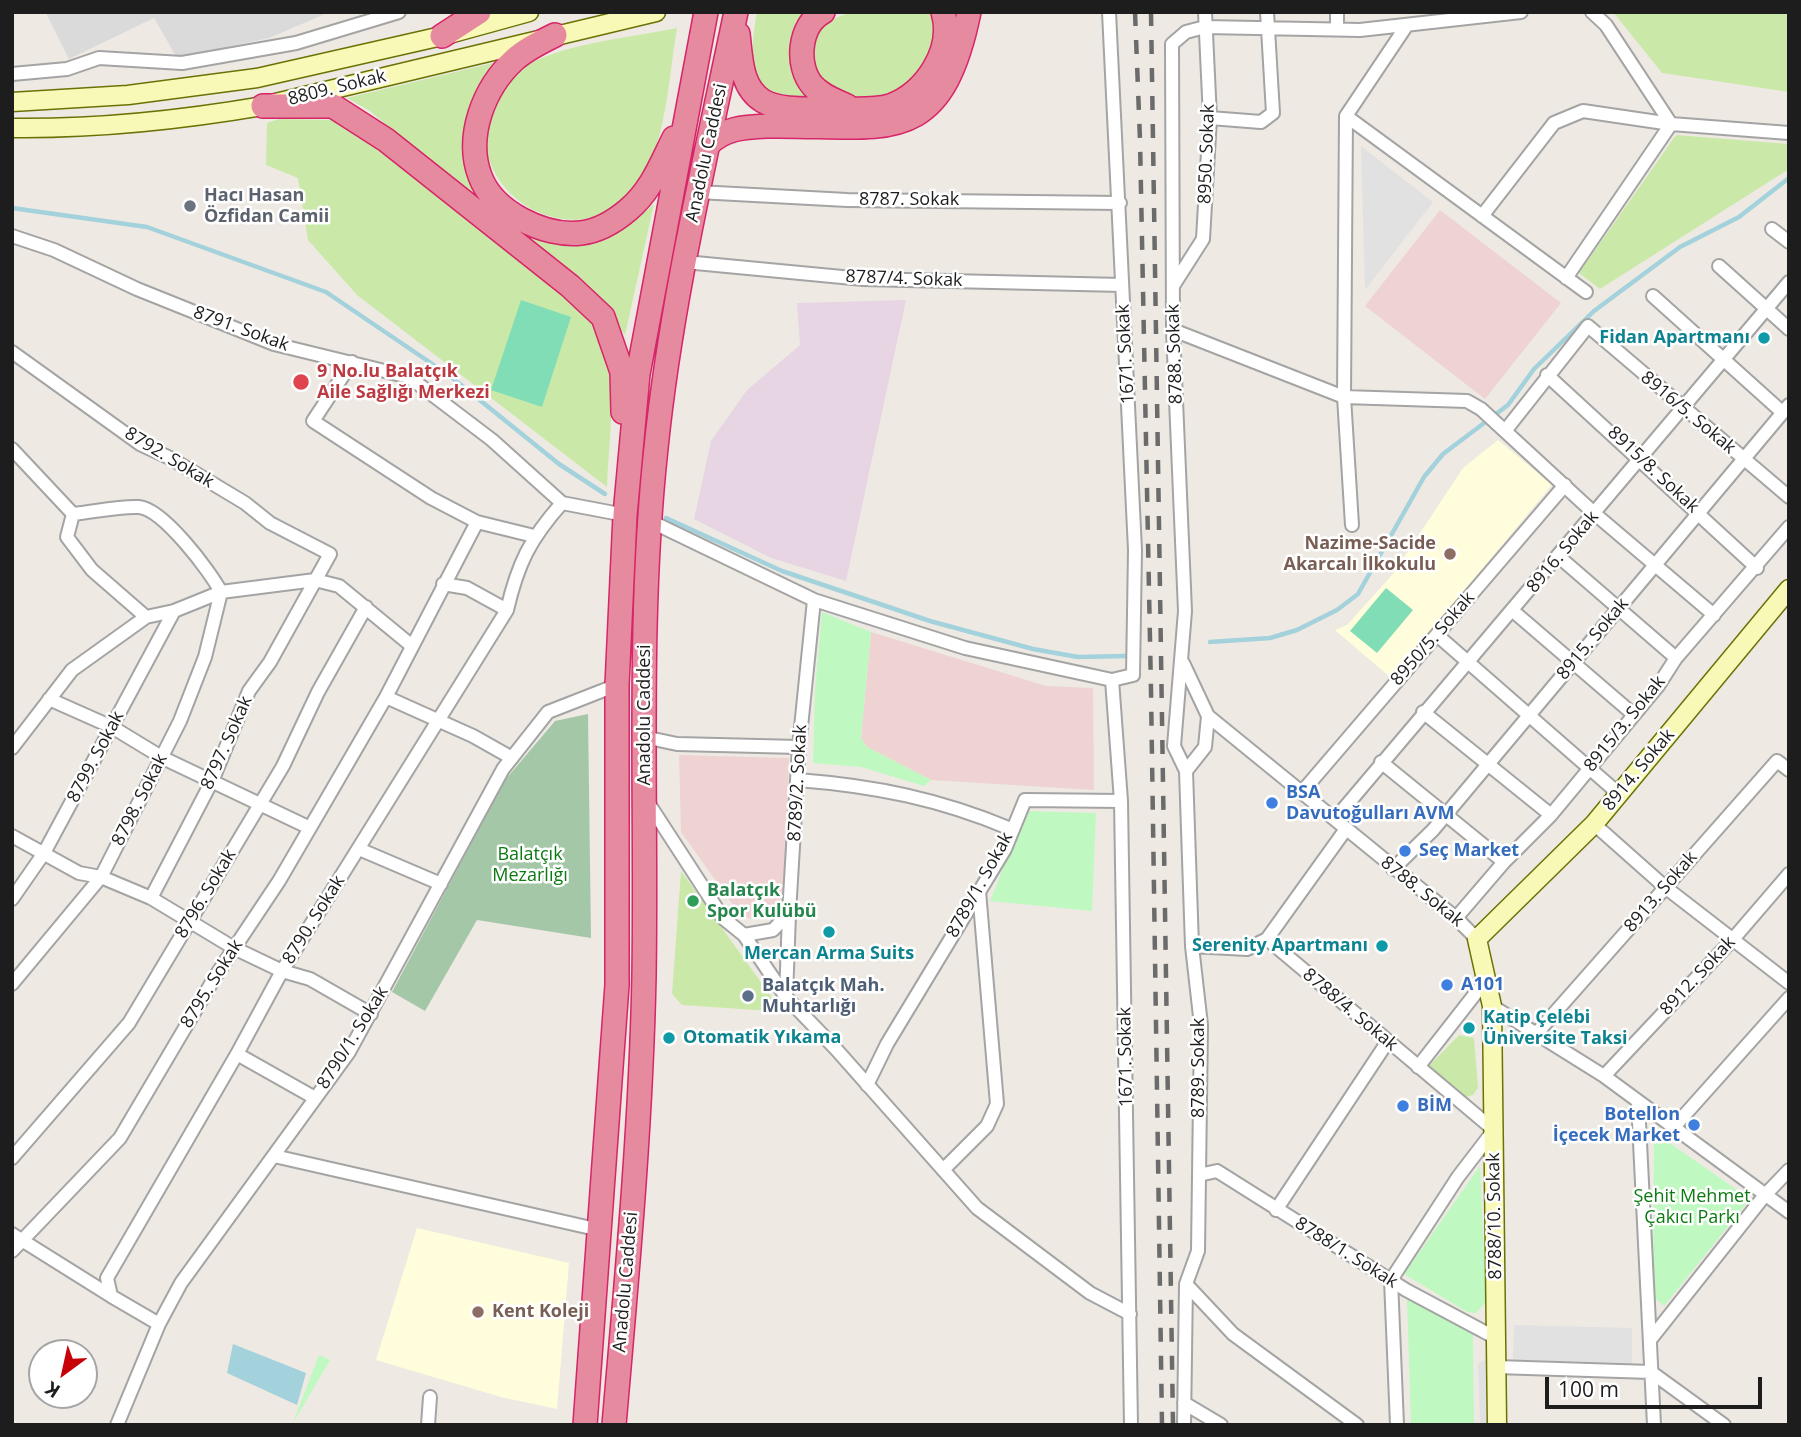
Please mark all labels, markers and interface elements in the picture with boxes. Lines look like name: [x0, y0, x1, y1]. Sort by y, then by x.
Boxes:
street label: 8809. Sokak: [286, 65, 388, 111]
street label: Anadolu Caddesi: [682, 82, 732, 224]
street label: 8950. Sokak: [1194, 104, 1220, 204]
place label: Hacı Hasan Özfidan Camii: [204, 185, 329, 228]
street label: 8787. Sokak: [859, 189, 959, 211]
marker: Hacı Hasan Özfidan Camii: [182, 198, 198, 214]
street label: 8787/4. Sokak: [845, 266, 963, 292]
street label: 8791. Sokak: [190, 302, 292, 356]
street label: 1671. Sokak: [1113, 303, 1139, 405]
street label: 8788. Sokak: [1162, 304, 1188, 404]
place label: Fidan Apartmanı: [1599, 327, 1750, 349]
marker: Fidan Apartmanı: [1756, 330, 1772, 346]
place label: 9 No.lu Balatçık Aile Sağlığı Merkezi: [317, 361, 490, 404]
street label: 8916/5. Sokak: [1636, 367, 1740, 459]
marker: 9 No.lu Balatçık Aile Sağlığı Merkezi: [291, 372, 311, 392]
street label: 8915/8. Sokak: [1603, 422, 1703, 518]
street label: 8792. Sokak: [120, 423, 218, 493]
street label: 8916. Sokak: [1523, 507, 1603, 597]
place label: Nazime-Sacide Akarcalı İlkokulu: [1284, 533, 1436, 576]
marker: Nazime-Sacide Akarcalı İlkokulu: [1442, 546, 1458, 562]
street label: 8950/5. Sokak: [1386, 588, 1480, 690]
street label: 8915. Sokak: [1553, 594, 1633, 684]
street label: Anadolu Caddesi: [634, 644, 656, 786]
street label: 8915/3. Sokak: [1580, 672, 1670, 776]
street label: 8797. Sokak: [197, 693, 257, 793]
street label: 8799. Sokak: [63, 708, 129, 806]
street label: 8789/2. Sokak: [784, 724, 812, 842]
street label: 8914. Sokak: [1599, 725, 1679, 815]
street label: 8798. Sokak: [108, 750, 172, 850]
place label: BSA Davutoğulları AVM: [1286, 782, 1455, 824]
marker: BSA Davutoğulları AVM: [1264, 795, 1280, 811]
street label: 8789/1. Sokak: [942, 829, 1018, 941]
place label: Seç Market: [1419, 840, 1519, 862]
marker: Seç Market: [1397, 843, 1413, 859]
park label: Balatçık Mezarlığı: [492, 844, 568, 886]
street label: 8796. Sokak: [171, 845, 241, 943]
street label: 8913. Sokak: [1620, 847, 1702, 937]
street label: 8788. Sokak: [1376, 852, 1468, 932]
street label: 8790. Sokak: [278, 872, 350, 968]
place label: Balatçık Spor Kulübü: [707, 880, 817, 922]
marker: Balatçık Spor Kulübü: [685, 893, 701, 909]
marker: Mercan Arma Suits: [821, 924, 837, 940]
street label: 8912. Sokak: [1656, 932, 1740, 1020]
place label: Serenity Apartmanı: [1192, 935, 1368, 957]
street label: 8795. Sokak: [176, 936, 248, 1032]
marker: Serenity Apartmanı: [1374, 938, 1390, 954]
place label: Mercan Arma Suits: [744, 943, 914, 965]
street label: 8788/4. Sokak: [1298, 964, 1402, 1056]
place label: A101: [1461, 974, 1504, 996]
place label: Balatçık Mah. Muhtarlığı: [762, 975, 885, 1018]
marker: A101: [1439, 977, 1455, 993]
street label: 8790/1. Sokak: [313, 983, 393, 1093]
marker: Balatçık Mah. Muhtarlığı: [740, 988, 756, 1004]
street label: 1671. Sokak: [1114, 1007, 1138, 1107]
place label: Katip Çelebi Üniversite Taksi: [1483, 1007, 1627, 1050]
street label: 8789. Sokak: [1188, 1018, 1210, 1118]
marker: Katip Çelebi Üniversite Taksi: [1461, 1020, 1477, 1036]
place label: Otomatik Yıkama: [683, 1027, 841, 1049]
marker: Otomatik Yıkama: [661, 1030, 677, 1046]
place label: BİM: [1417, 1095, 1452, 1117]
marker: BİM: [1395, 1098, 1411, 1114]
place label: Botellon İçecek Market: [1553, 1104, 1680, 1146]
marker: Botellon İçecek Market: [1686, 1117, 1702, 1133]
street label: 8788/10. Sokak: [1483, 1152, 1507, 1280]
park label: Şehit Mehmet Çakıcı Parkı: [1633, 1186, 1751, 1228]
street label: Anadolu Caddesi: [609, 1211, 643, 1353]
street label: 8788/1. Sokak: [1291, 1213, 1401, 1293]
place label: Kent Koleji: [492, 1301, 589, 1323]
marker: Kent Koleji: [470, 1304, 486, 1320]
north arrow: [28, 1339, 98, 1409]
scale bar: [1549, 1364, 1766, 1408]
text: 100 m: [1558, 1375, 1619, 1403]
text: K: [40, 1376, 65, 1404]

